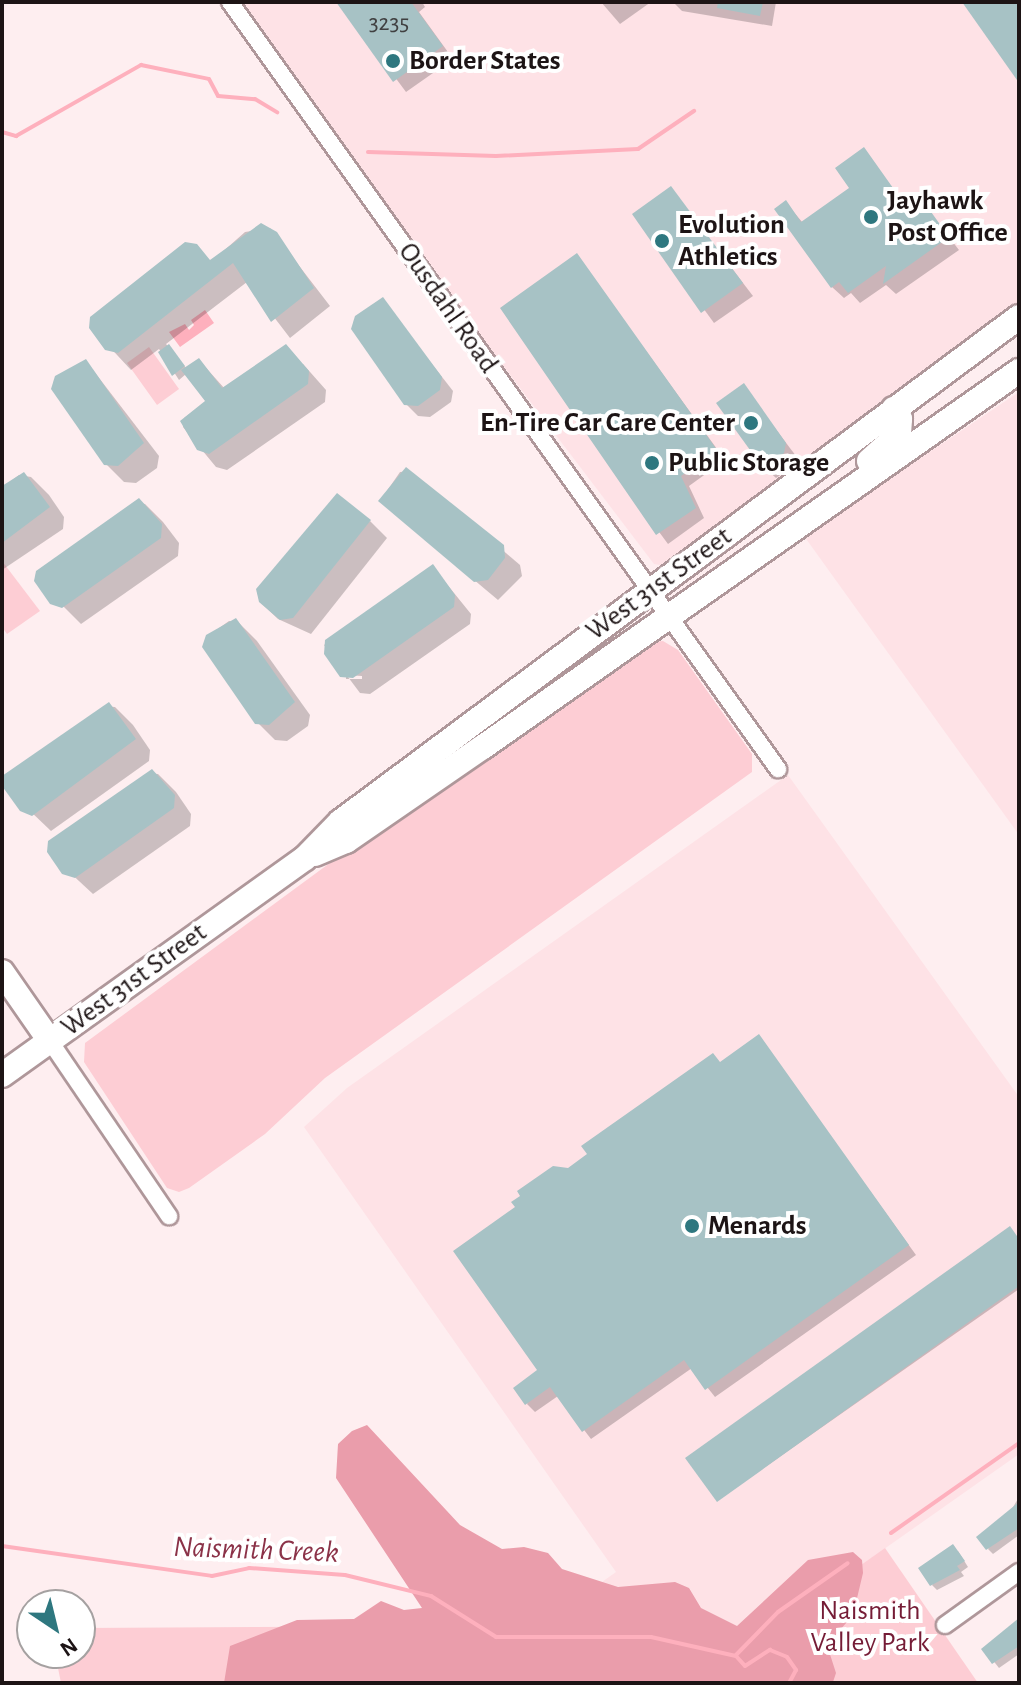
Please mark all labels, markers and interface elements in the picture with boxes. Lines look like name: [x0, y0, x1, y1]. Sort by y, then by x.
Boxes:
house number: 3235: [369, 10, 409, 38]
place label: Border States: [409, 44, 560, 78]
marker: Border States: [384, 52, 402, 70]
place label: Jayhawk Post Office: [887, 184, 1008, 250]
place label: Evolution Athletics: [678, 208, 785, 274]
marker: Jayhawk Post Office: [862, 208, 880, 226]
marker: Evolution Athletics: [653, 232, 671, 250]
street label: Ousdahl Road: [391, 236, 505, 380]
place label: En-Tire Car Care Center: [480, 406, 735, 440]
marker: En-Tire Car Care Center: [742, 414, 760, 432]
place label: Public Storage: [668, 446, 829, 480]
marker: Public Storage: [643, 454, 661, 472]
street label: West 31st Street: [580, 520, 738, 648]
street label: West 31st Street: [55, 916, 213, 1044]
place label: Menards: [708, 1209, 806, 1243]
marker: Menards: [683, 1217, 701, 1235]
water label: Naismith Creek: [173, 1529, 339, 1571]
north arrow: [16, 1589, 96, 1669]
park label: Naismith Valley Park: [811, 1594, 929, 1660]
text: N: [56, 1634, 81, 1660]

